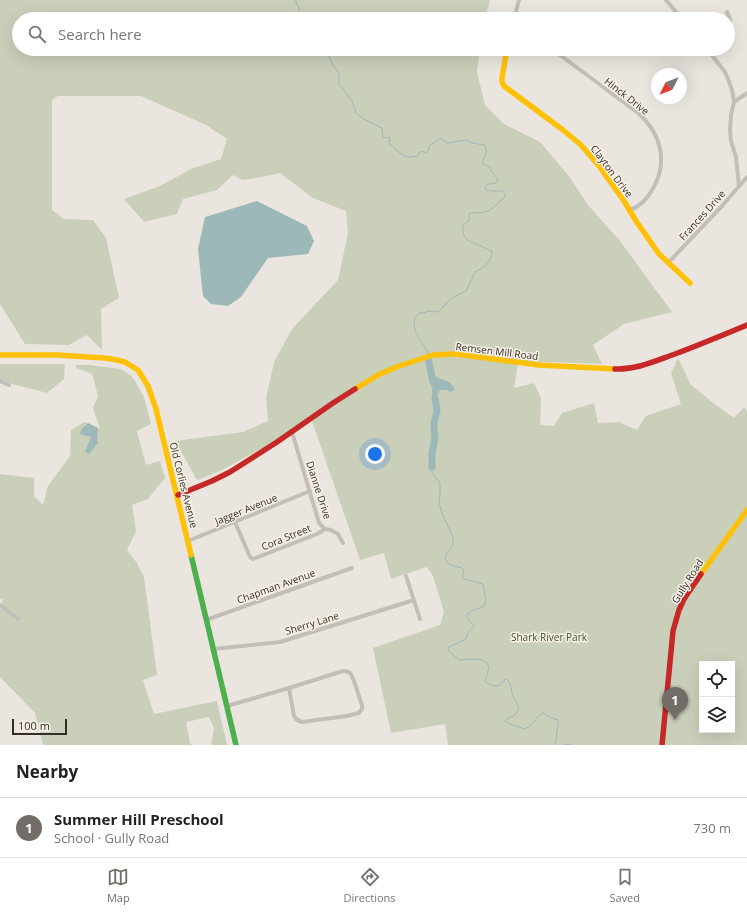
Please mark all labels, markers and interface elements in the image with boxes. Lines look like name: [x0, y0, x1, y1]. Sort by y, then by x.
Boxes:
search box: [12, 12, 735, 56]
icon: search: [26, 23, 48, 45]
text: Search here: [58, 24, 142, 44]
north arrow: [651, 68, 687, 104]
street label: Hinck Drive: [602, 74, 653, 118]
street label: Clayton Drive: [588, 142, 637, 200]
street label: Frances Drive: [676, 187, 729, 243]
street label: Remsen Mill Road: [455, 339, 539, 363]
street label: Old Corlies Avenue: [167, 440, 202, 530]
your location: [365, 444, 385, 464]
street label: Dianne Drive: [303, 459, 335, 521]
street label: Jagger Avenue: [212, 490, 280, 528]
street label: Cora Street: [259, 521, 313, 553]
street label: Gully Road: [668, 556, 706, 606]
street label: Chapman Avenue: [235, 565, 318, 607]
street label: Sherry Lane: [283, 608, 341, 638]
park label: Shark River Park: [511, 630, 588, 644]
map controls: [699, 661, 735, 733]
button: locate: [699, 661, 735, 697]
pin: 1: [662, 687, 688, 720]
button: layers: [699, 697, 735, 733]
scale bar: [12, 717, 67, 736]
text: 100 m: [18, 718, 50, 733]
text: Nearby: [16, 760, 78, 783]
text: Summer Hill Preschool: [54, 809, 224, 829]
text: 1: [25, 819, 33, 837]
text: 730 m: [693, 819, 731, 837]
text: School · Gully Road: [54, 829, 169, 847]
tab: Map: [107, 866, 130, 905]
tab: Directions: [344, 866, 396, 905]
tab: Saved: [609, 866, 640, 905]

